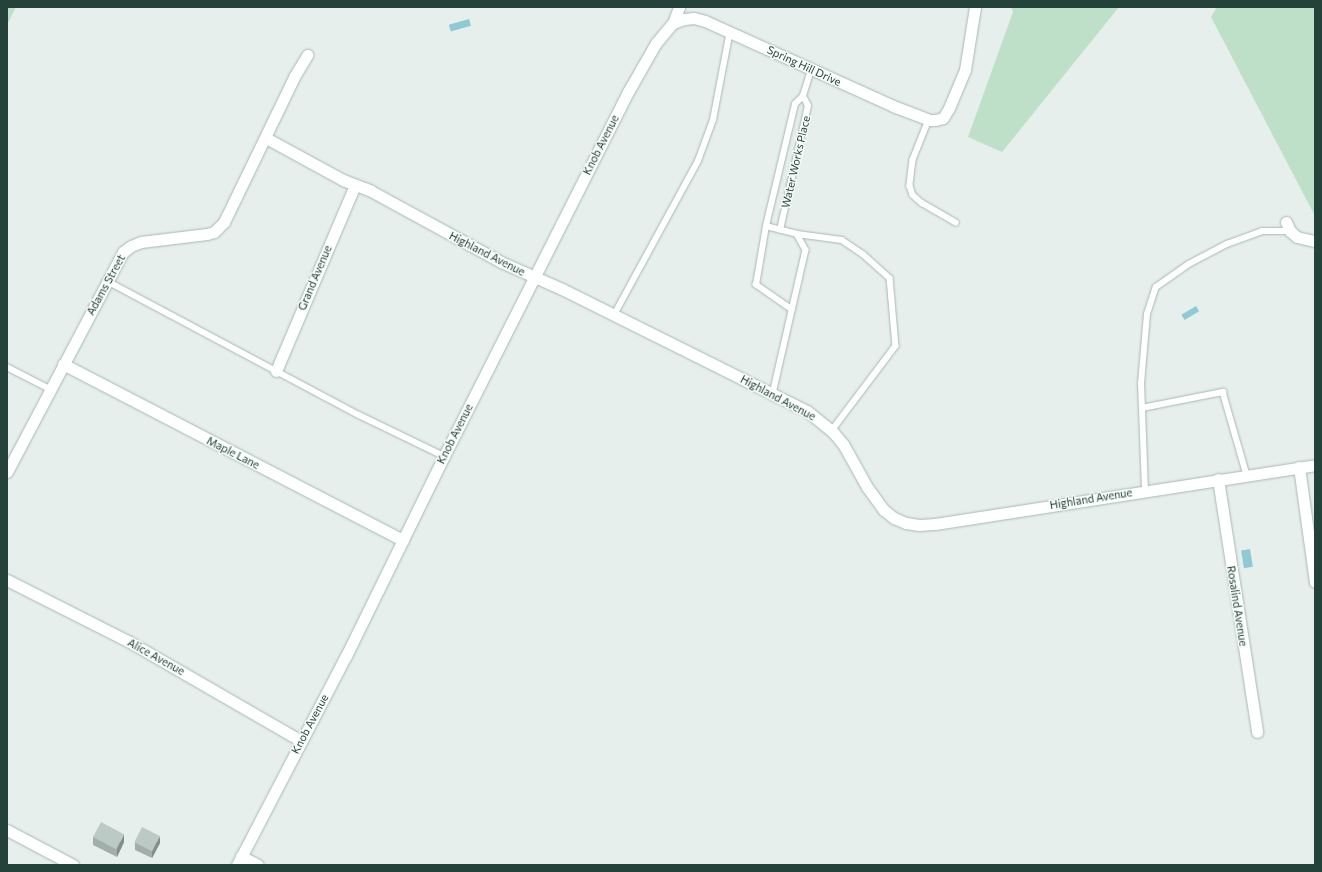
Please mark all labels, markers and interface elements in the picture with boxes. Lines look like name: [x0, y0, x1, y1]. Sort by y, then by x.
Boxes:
street label: Spring Hill Drive: [765, 43, 843, 89]
street label: Knob Avenue: [580, 113, 622, 177]
street label: Water Works Place: [779, 115, 813, 209]
street label: Highland Avenue: [447, 229, 527, 279]
street label: Grand Avenue: [295, 243, 335, 313]
street label: Adams Street: [84, 252, 128, 318]
street label: Highland Avenue: [738, 373, 818, 423]
street label: Knob Avenue: [434, 402, 476, 466]
street label: Maple Lane: [204, 434, 262, 472]
street label: Highland Avenue: [1049, 486, 1133, 512]
street label: Rosalind Avenue: [1224, 565, 1250, 647]
street label: Alice Avenue: [125, 636, 187, 678]
street label: Knob Avenue: [289, 692, 331, 756]

